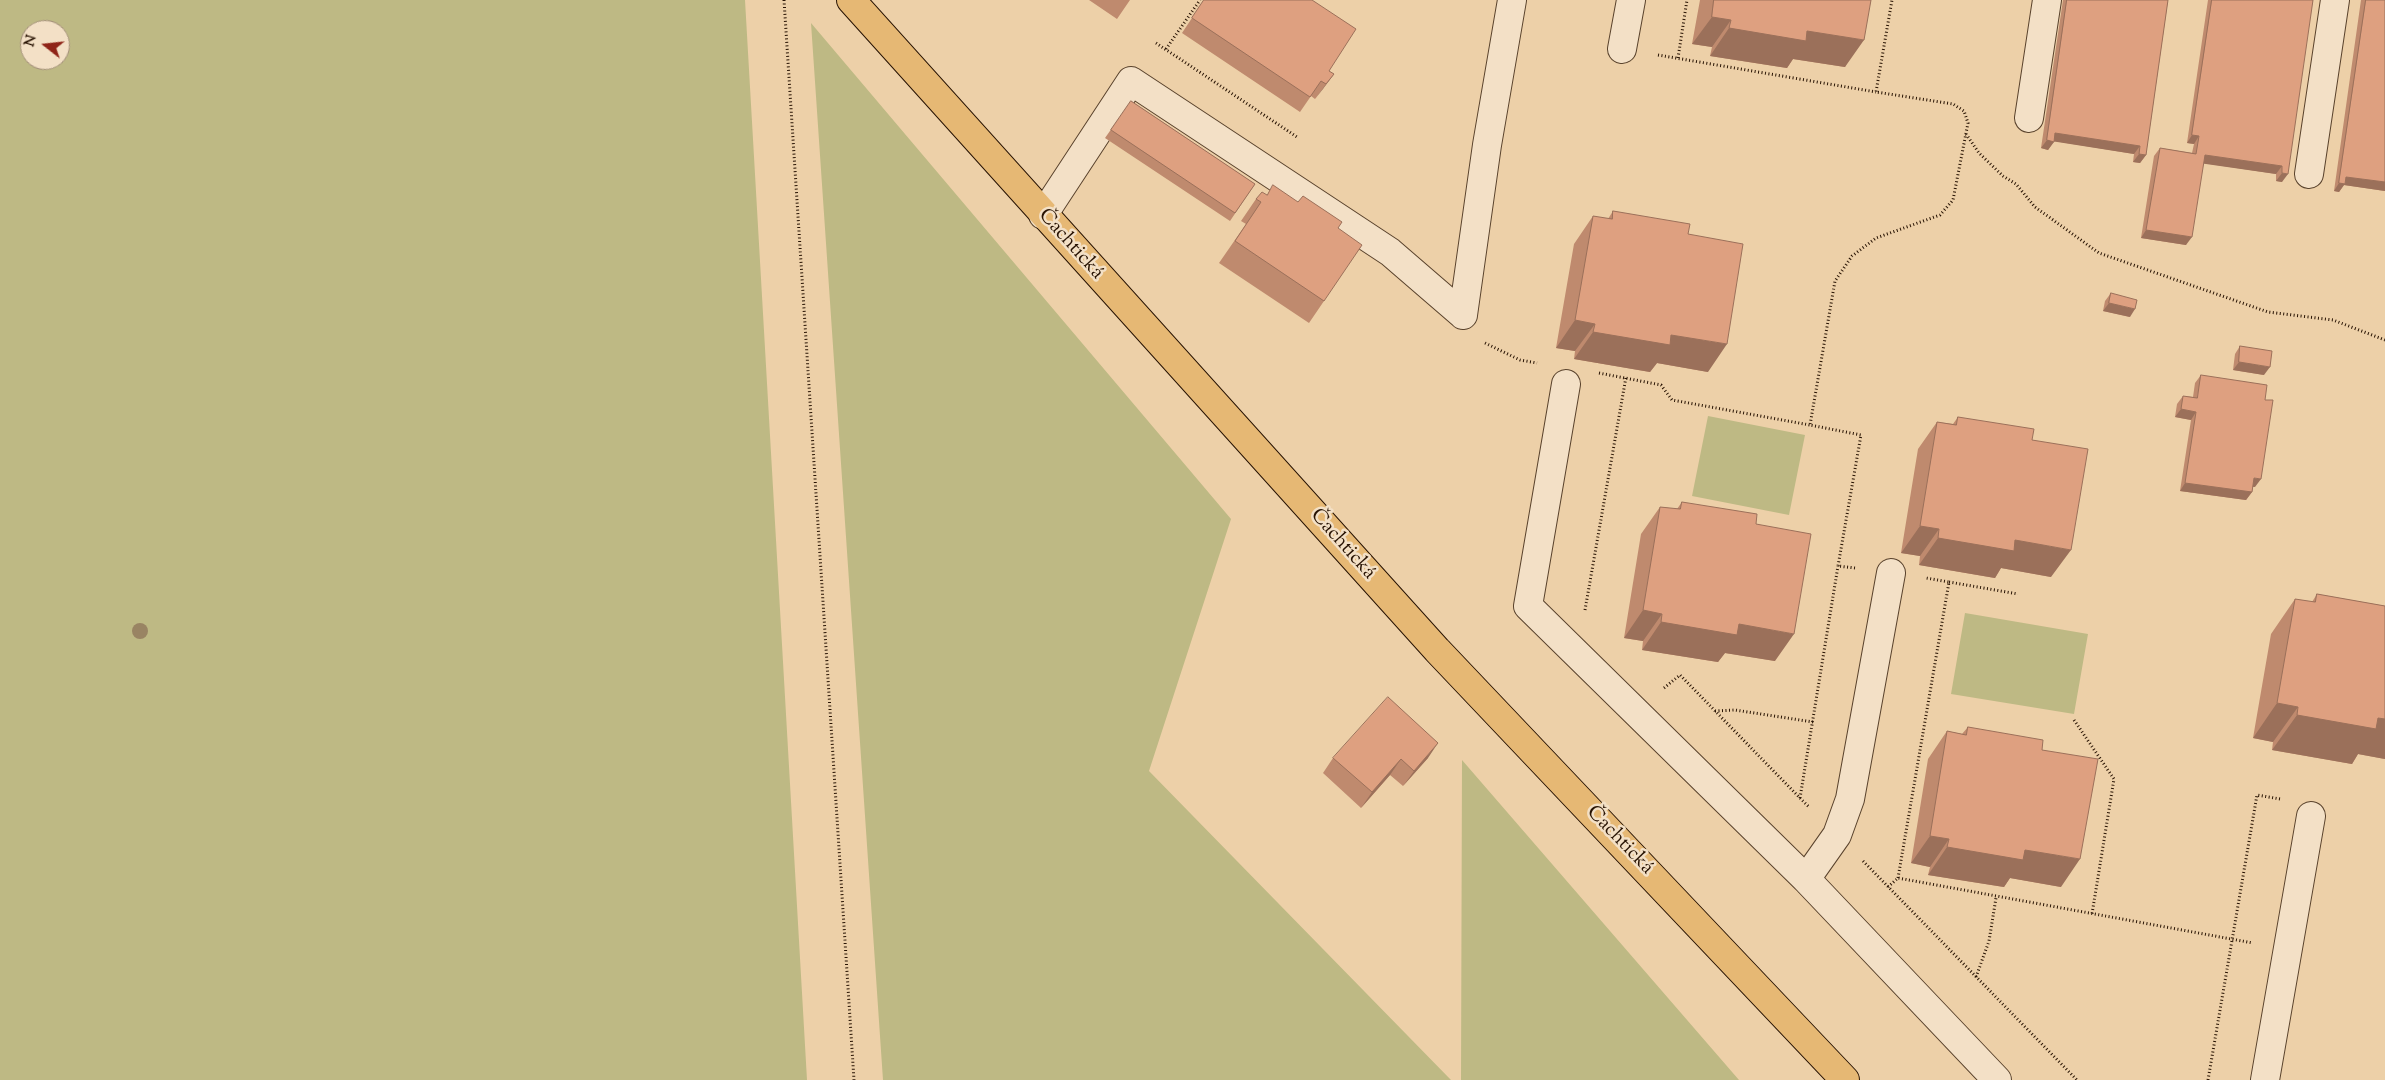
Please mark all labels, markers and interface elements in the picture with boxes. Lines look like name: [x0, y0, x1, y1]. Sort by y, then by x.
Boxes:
north arrow: [20, 20, 70, 70]
text: N: [20, 33, 43, 49]
street label: Čachtická: [1032, 205, 1108, 285]
street label: Čachtická: [1304, 505, 1380, 585]
street label: Čachtická: [1580, 801, 1658, 881]

